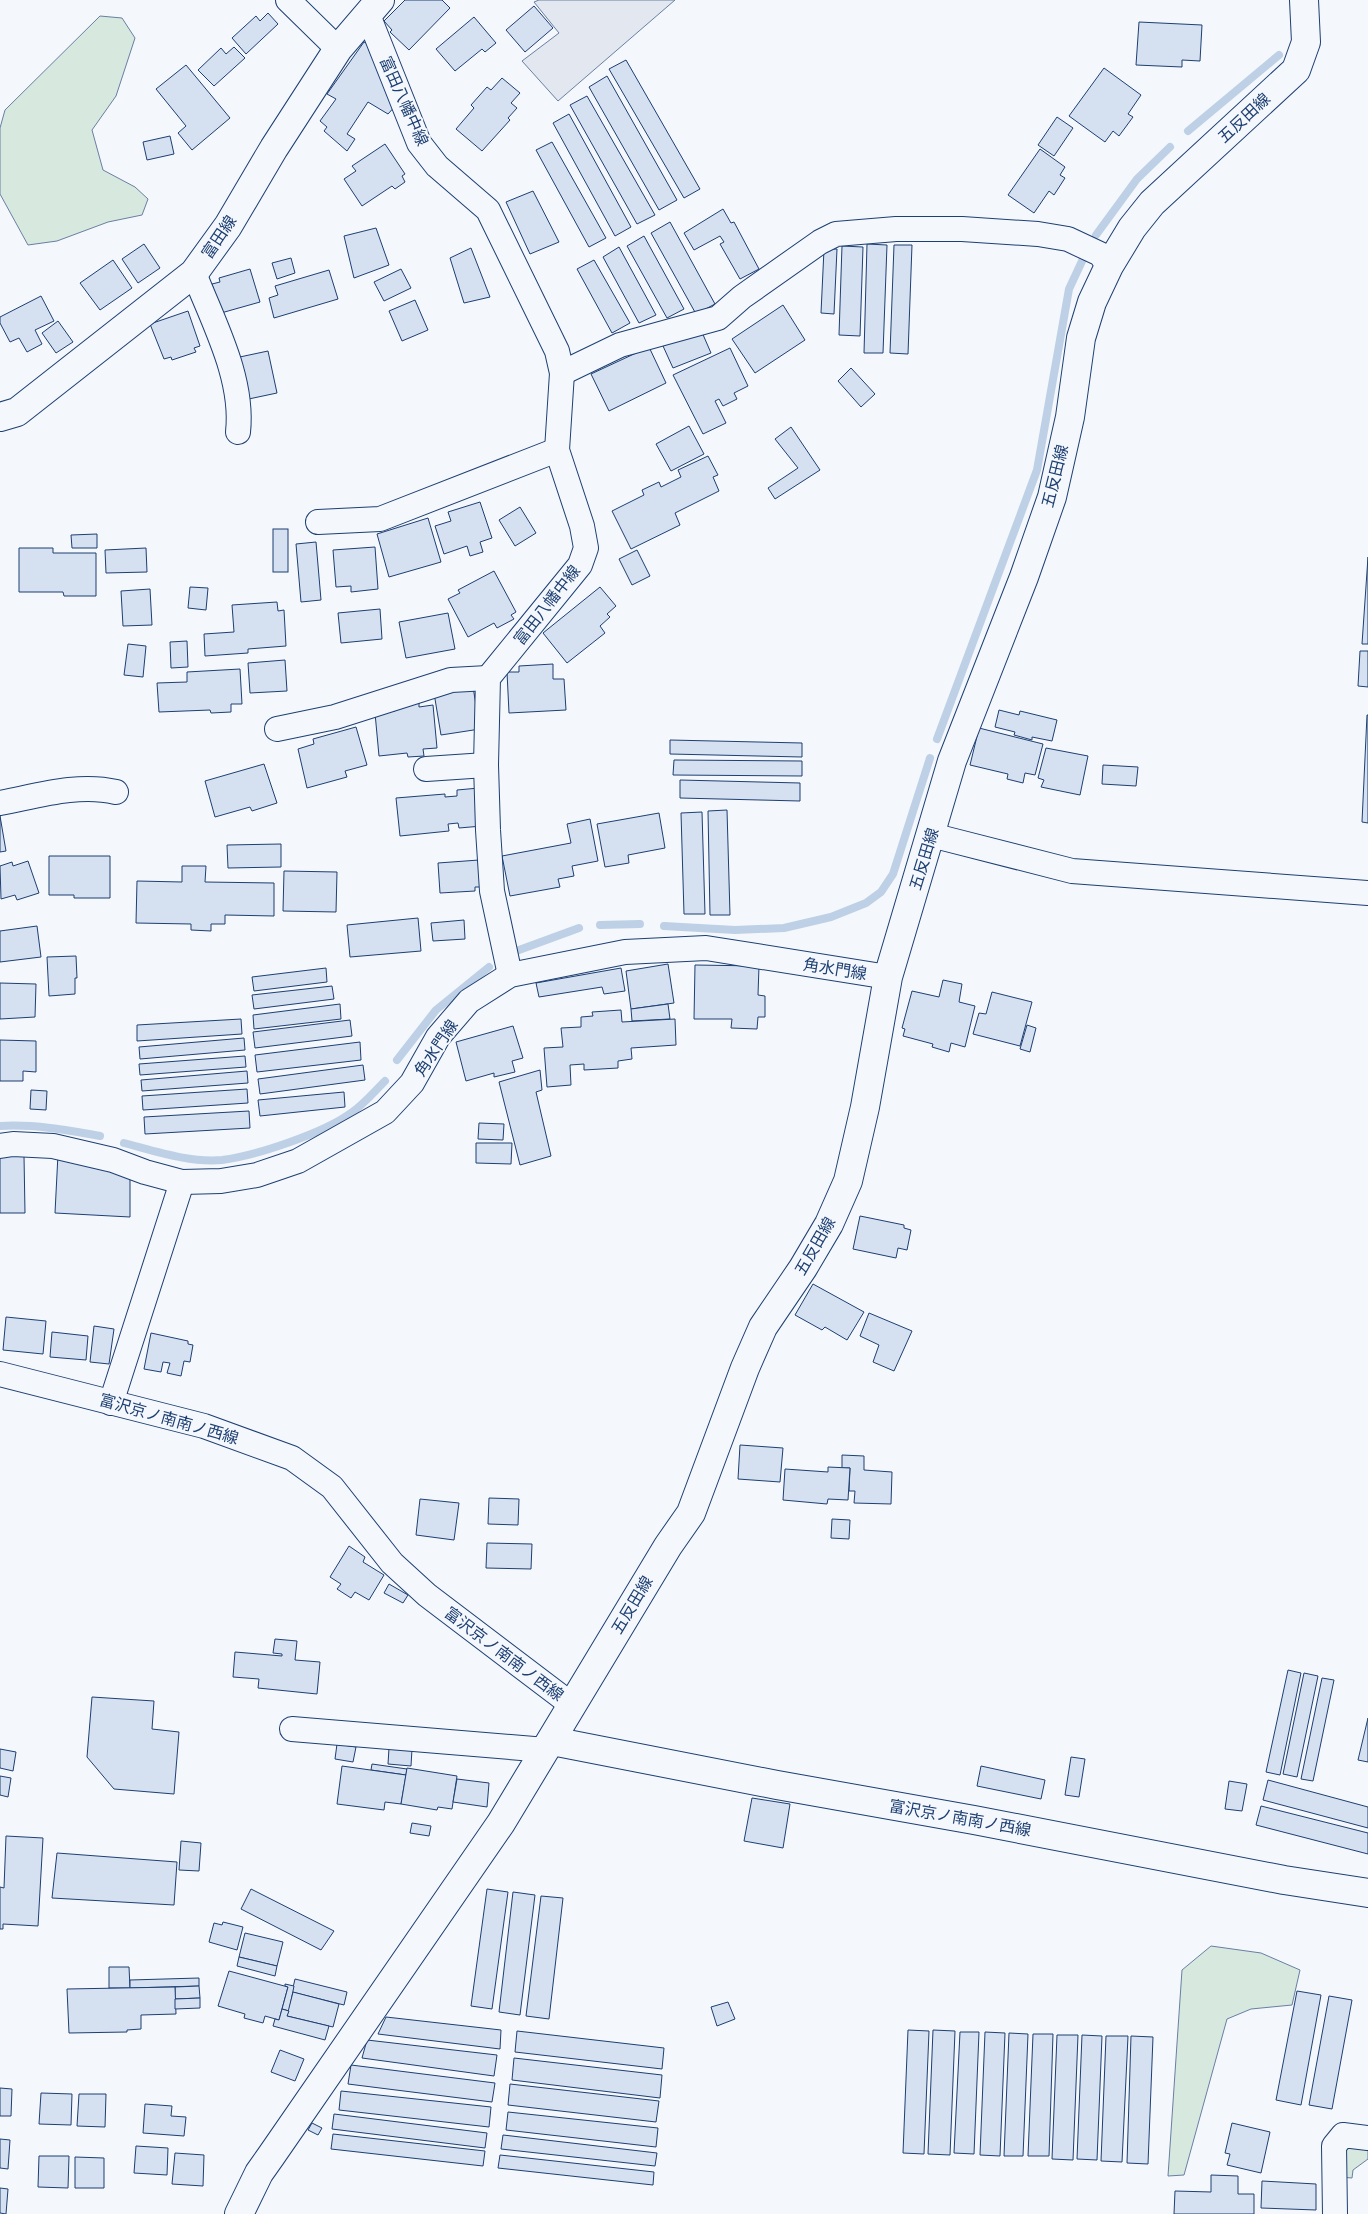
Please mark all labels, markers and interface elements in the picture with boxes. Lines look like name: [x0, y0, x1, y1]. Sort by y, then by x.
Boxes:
street label: 富田八幡中線: [376, 53, 432, 149]
street label: 五反田線: [1214, 89, 1274, 147]
street label: 富田線: [198, 212, 240, 262]
street label: 五反田線: [1038, 443, 1072, 509]
street label: 富田八幡中線: [510, 561, 584, 649]
street label: 五反田線: [906, 826, 942, 892]
street label: 角水門線: [802, 955, 868, 983]
street label: 角水門線: [410, 1016, 462, 1080]
street label: 五反田線: [791, 1214, 839, 1278]
street label: 富沢京ノ南南ノ西線: [97, 1390, 241, 1448]
street label: 五反田線: [607, 1573, 657, 1637]
street label: 富沢京ノ南南ノ西線: [441, 1603, 567, 1705]
street label: 富沢京ノ南南ノ西線: [887, 1796, 1033, 1840]

